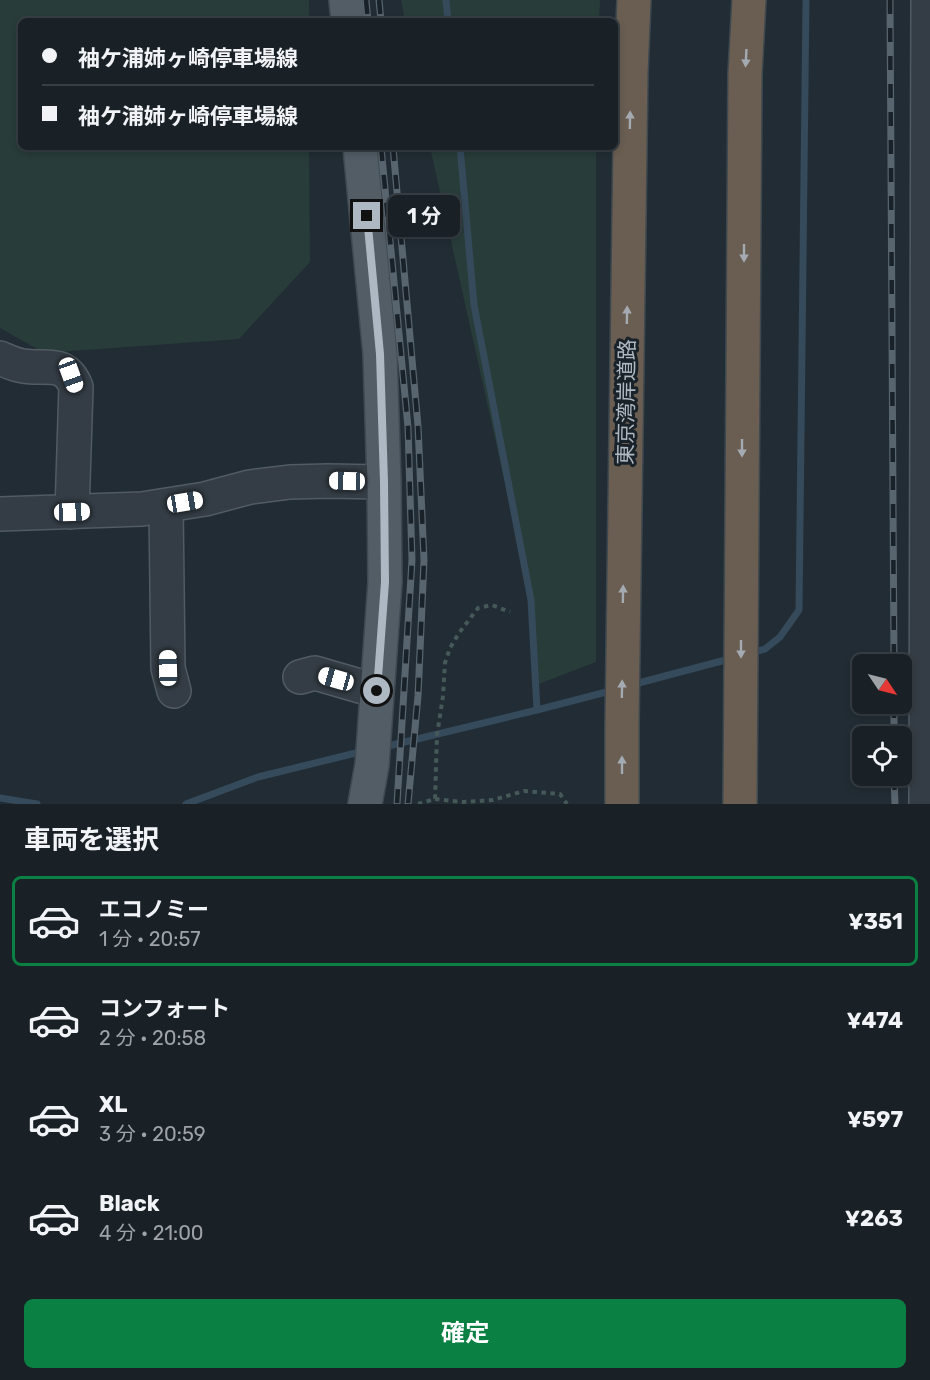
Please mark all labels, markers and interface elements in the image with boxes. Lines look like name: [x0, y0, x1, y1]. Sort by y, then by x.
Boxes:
text: 袖ケ浦姉ヶ崎停車場線: [78, 45, 298, 72]
one-way arrow: [741, 49, 750, 68]
text: 袖ケ浦姉ヶ崎停車場線: [78, 103, 298, 130]
one-way arrow: [625, 110, 635, 129]
callout: 1 分: [388, 195, 460, 237]
route end: [353, 202, 380, 229]
text: 1 分: [407, 204, 441, 228]
one-way arrow: [739, 244, 749, 263]
one-way arrow: [622, 305, 632, 324]
street label: 東京湾岸道路: [612, 339, 640, 465]
car: [56, 355, 86, 395]
one-way arrow: [737, 439, 747, 458]
car: [329, 472, 365, 490]
car: [166, 490, 204, 514]
car: [54, 502, 90, 522]
one-way arrow: [618, 584, 628, 603]
one-way arrow: [736, 640, 746, 659]
car: [159, 650, 177, 686]
north arrow: [852, 654, 912, 714]
map controls: [852, 654, 912, 786]
car: [316, 665, 356, 693]
route start: [363, 677, 390, 704]
one-way arrow: [617, 679, 627, 698]
button: locate: [852, 726, 912, 786]
one-way arrow: [617, 755, 627, 774]
text: 車両を選択: [24, 824, 159, 856]
icon: car: [27, 894, 81, 948]
text: エコノミー: [99, 896, 209, 923]
text: ¥351: [848, 908, 903, 935]
text: 1 分 · 20:57: [99, 927, 201, 951]
icon: car: [27, 993, 81, 1047]
text: コンフォート: [99, 995, 230, 1022]
text: ¥474: [846, 1007, 903, 1034]
text: 2 分 · 20:58: [99, 1026, 206, 1050]
text: XL: [99, 1091, 127, 1118]
icon: car: [27, 1092, 81, 1146]
text: ¥597: [847, 1106, 903, 1133]
text: 3 分 · 20:59: [99, 1122, 206, 1146]
text: Black: [99, 1190, 160, 1217]
icon: car: [27, 1191, 81, 1245]
text: ¥263: [845, 1205, 903, 1232]
text: 4 分 · 21:00: [99, 1221, 204, 1245]
button: 確定: [24, 1299, 906, 1368]

